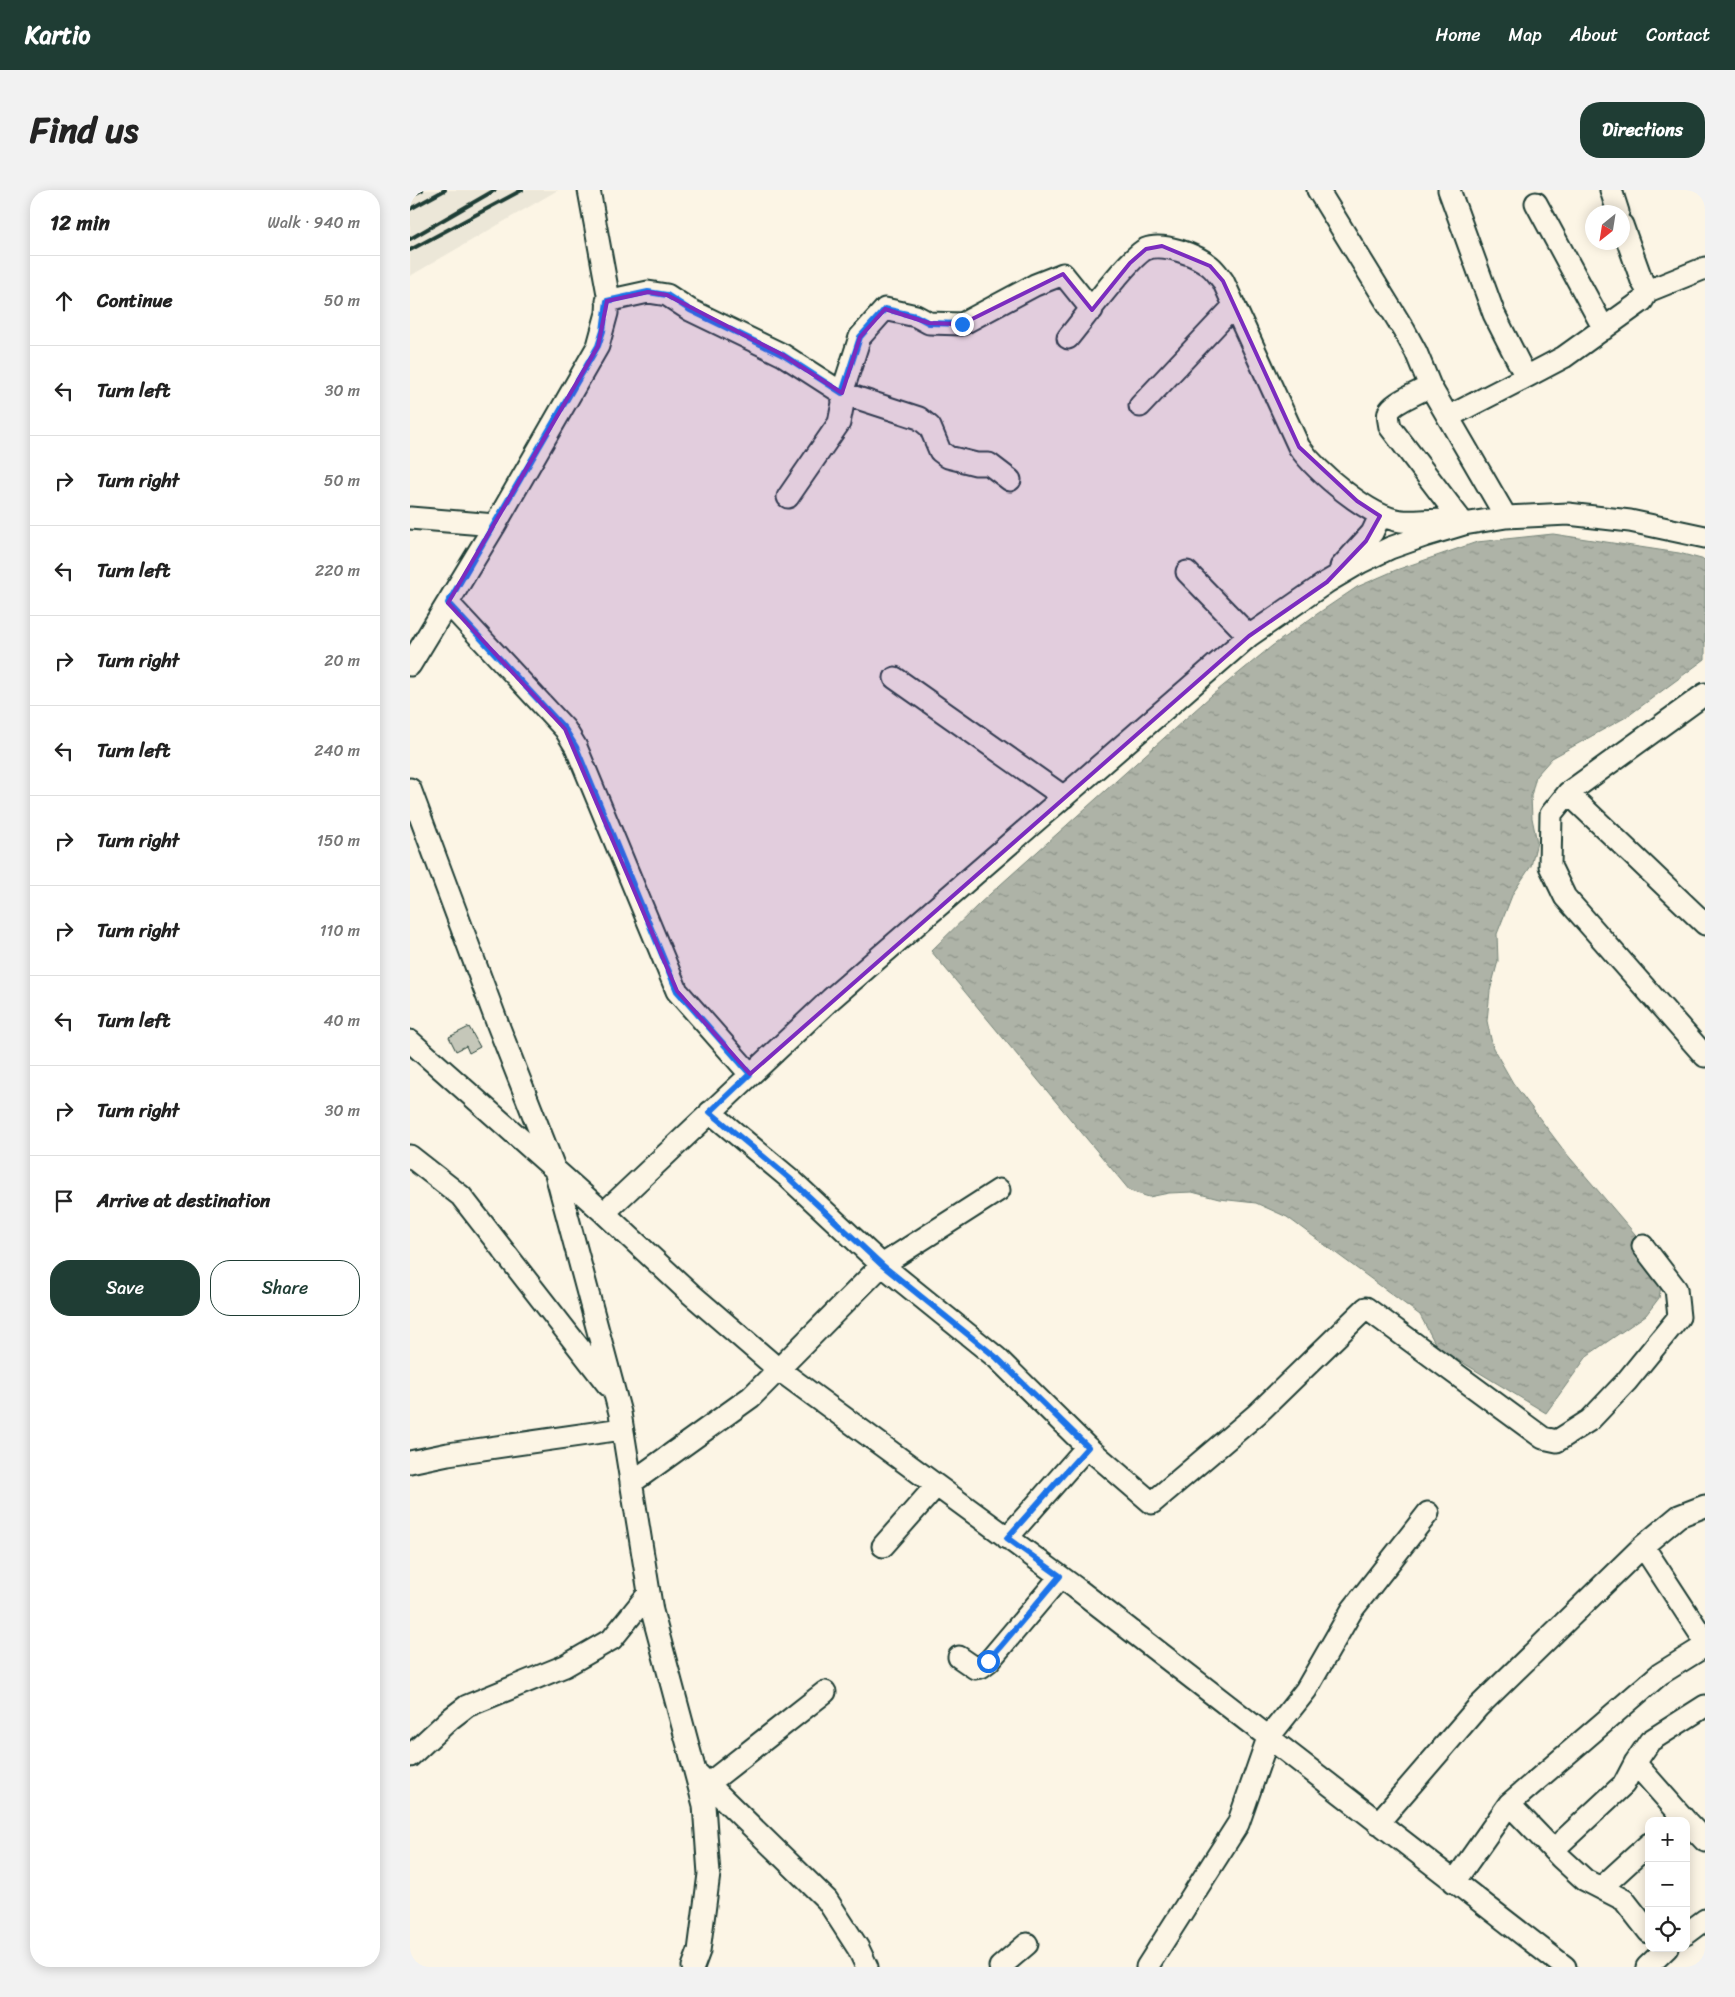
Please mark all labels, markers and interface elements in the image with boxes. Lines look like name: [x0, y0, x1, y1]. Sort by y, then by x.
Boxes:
text: Kartio: [25, 14, 90, 56]
text: Home: [1436, 19, 1481, 51]
text: Map: [1509, 19, 1542, 51]
text: About: [1570, 19, 1618, 51]
text: Contact: [1646, 19, 1710, 51]
text: Find us: [30, 99, 138, 161]
button: Directions: [1580, 102, 1705, 158]
text: 12 min: [50, 204, 110, 242]
north arrow: [1585, 205, 1630, 250]
text: Walk · 940 m: [268, 208, 360, 237]
text: Continue: [97, 284, 173, 317]
text: 50 m: [324, 286, 360, 315]
icon: ahead: [50, 287, 78, 315]
route end: [951, 313, 974, 336]
text: Turn left: [97, 374, 170, 407]
text: 30 m: [325, 376, 360, 405]
icon: left: [50, 377, 78, 405]
text: Turn right: [97, 464, 179, 497]
text: 50 m: [324, 466, 360, 495]
icon: right: [50, 467, 78, 495]
text: Turn left: [97, 554, 170, 587]
text: 220 m: [315, 556, 360, 585]
icon: left: [50, 557, 78, 585]
text: Turn right: [97, 644, 179, 677]
text: 20 m: [324, 646, 360, 675]
icon: right: [50, 647, 78, 675]
text: Turn left: [97, 734, 170, 767]
text: 240 m: [314, 736, 360, 765]
icon: left: [50, 737, 78, 765]
text: Turn right: [97, 824, 179, 857]
text: 150 m: [317, 826, 360, 855]
icon: right: [50, 827, 78, 855]
text: Turn right: [97, 914, 179, 947]
text: 110 m: [320, 916, 360, 945]
icon: right: [50, 917, 78, 945]
text: Turn left: [97, 1004, 170, 1037]
text: 40 m: [323, 1006, 360, 1035]
icon: left: [50, 1007, 78, 1035]
text: Turn right: [97, 1094, 179, 1127]
text: 30 m: [325, 1096, 360, 1125]
icon: right: [50, 1097, 78, 1125]
text: Arrive at destination: [97, 1184, 270, 1217]
icon: arrive: [50, 1187, 78, 1215]
button: Save: [50, 1260, 200, 1316]
button: Share: [210, 1260, 360, 1316]
route start: [977, 1650, 1000, 1673]
map controls: [1645, 1817, 1690, 1952]
button: +: [1645, 1817, 1690, 1862]
button: −: [1645, 1862, 1690, 1907]
button: locate: [1645, 1907, 1690, 1952]

